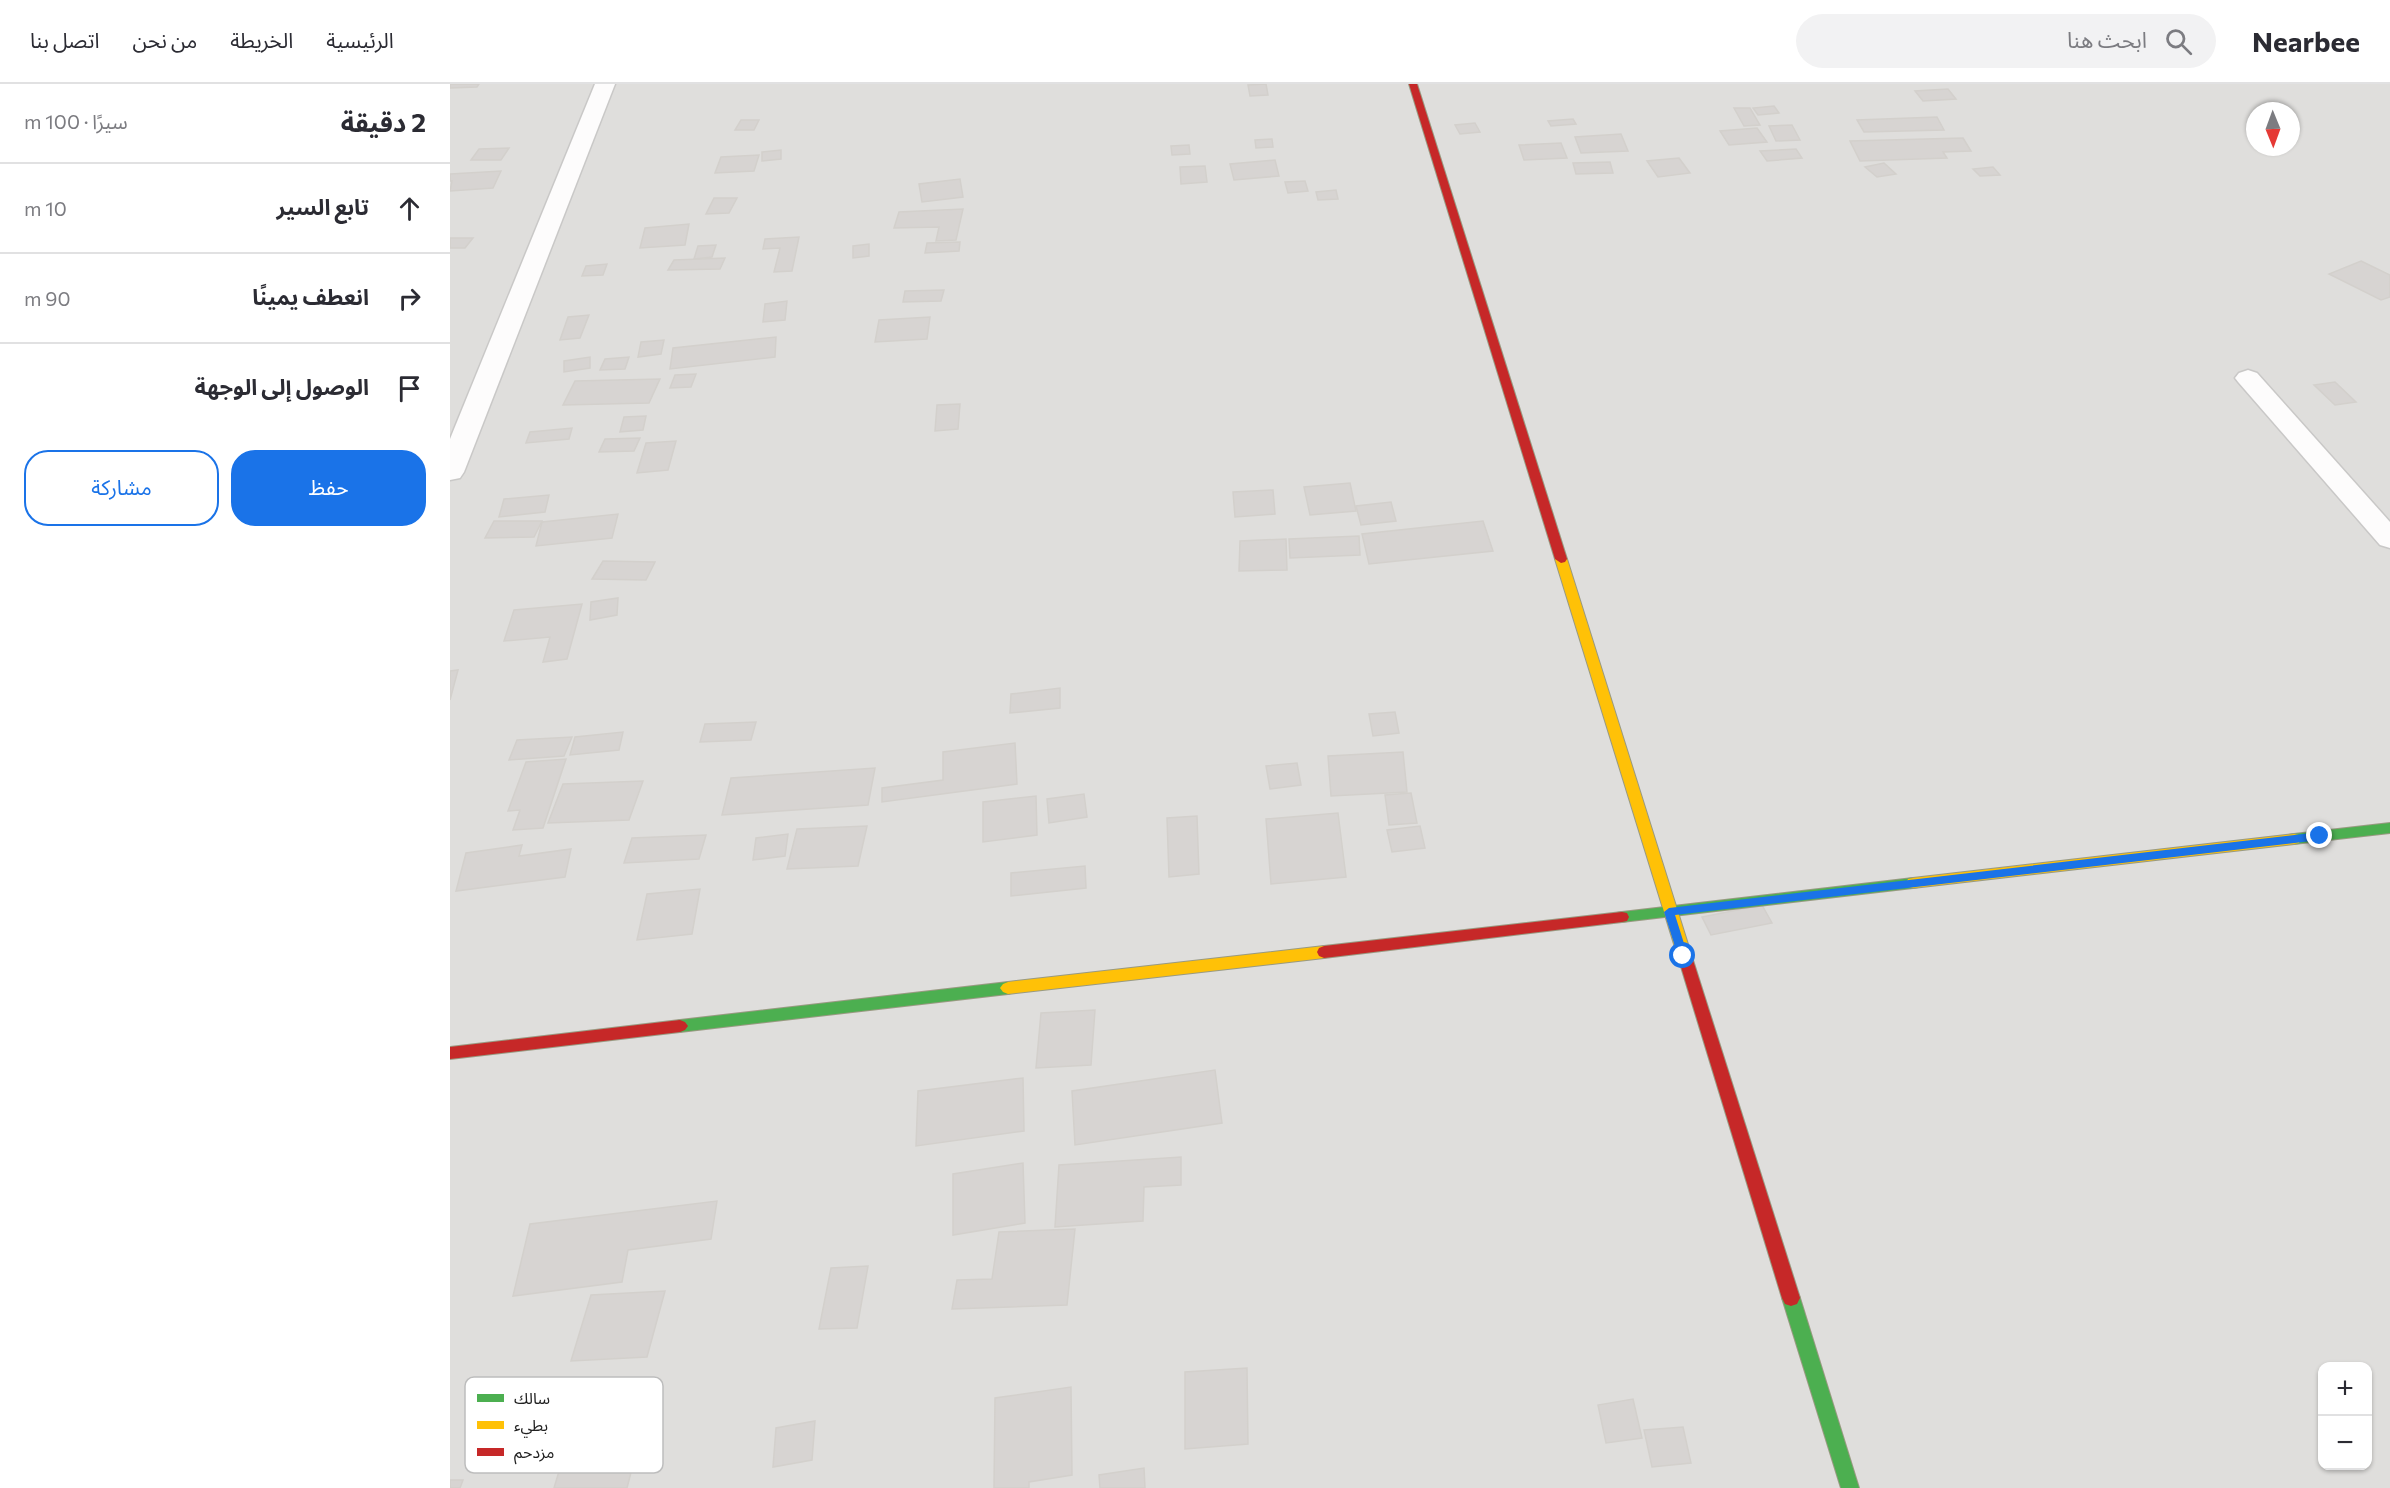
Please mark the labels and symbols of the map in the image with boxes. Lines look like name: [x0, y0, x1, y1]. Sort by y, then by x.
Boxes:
north arrow: [2246, 102, 2300, 156]
route end: [2306, 822, 2332, 848]
route start: [1669, 942, 1695, 968]
legend: [465, 1377, 663, 1473]
text: سالك: [514, 1388, 550, 1407]
text: بطيء: [514, 1415, 548, 1438]
text: مزدحم: [514, 1442, 554, 1465]

